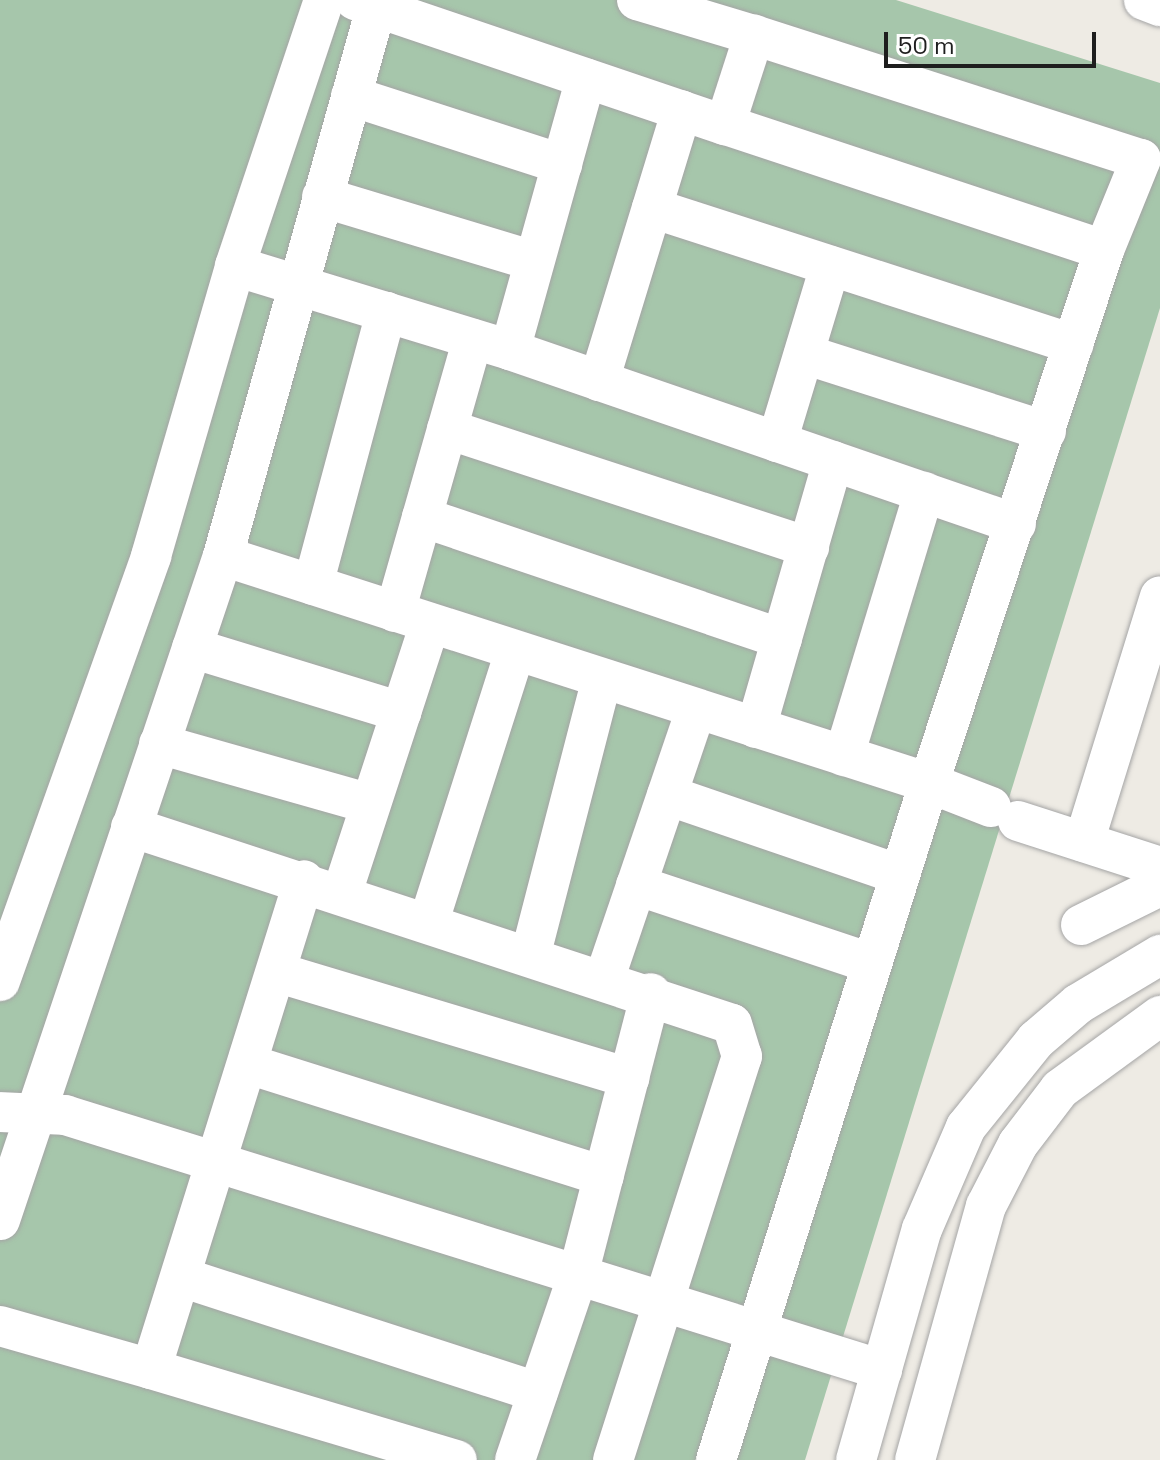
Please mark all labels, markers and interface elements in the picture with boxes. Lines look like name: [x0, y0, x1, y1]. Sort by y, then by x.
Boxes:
scale bar: [888, 16, 1100, 66]
text: 50 m: [898, 30, 955, 61]

